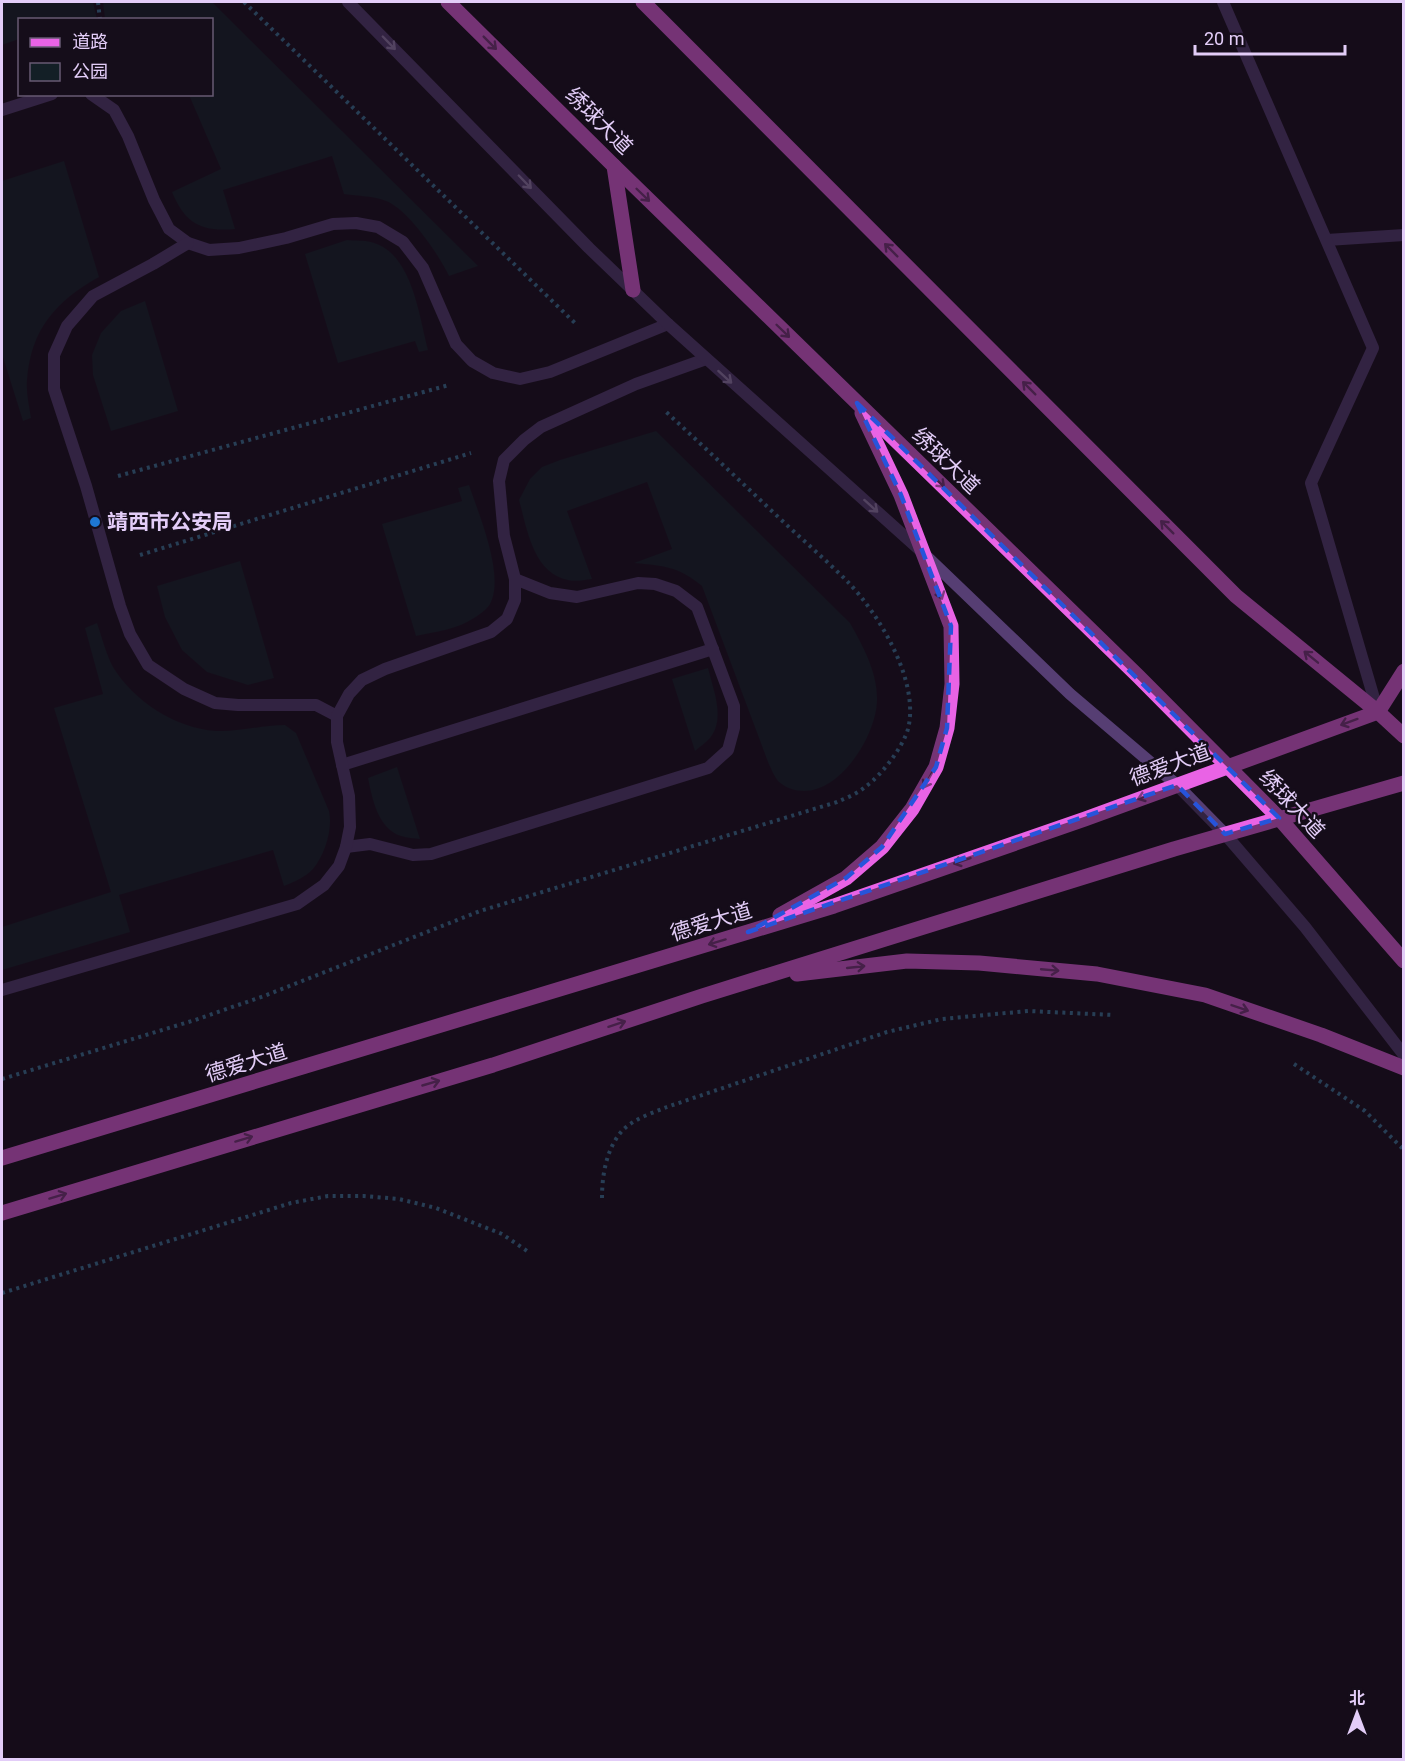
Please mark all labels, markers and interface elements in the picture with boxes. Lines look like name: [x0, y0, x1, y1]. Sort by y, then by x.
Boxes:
legend: [18, 18, 213, 96]
scale bar: [1195, 18, 1345, 56]
text: 20 m: [1204, 28, 1244, 49]
text: 道路: [72, 31, 108, 52]
one-way arrow: [482, 35, 497, 50]
one-way arrow: [381, 36, 396, 51]
text: 公园: [72, 61, 108, 82]
street label: 绣球大道: [561, 83, 637, 159]
one-way arrow: [518, 175, 533, 190]
one-way arrow: [636, 187, 651, 202]
one-way arrow: [884, 243, 899, 258]
one-way arrow: [775, 323, 790, 338]
one-way arrow: [718, 370, 733, 384]
one-way arrow: [1021, 381, 1036, 396]
street label: 绣球大道: [907, 423, 985, 499]
one-way arrow: [930, 474, 945, 489]
one-way arrow: [863, 499, 878, 513]
place label: 靖西市公安局: [107, 510, 233, 534]
marker: 靖西市公安局: [88, 515, 102, 529]
one-way arrow: [1159, 519, 1174, 534]
one-way arrow: [934, 581, 945, 600]
one-way arrow: [1303, 651, 1319, 664]
one-way arrow: [1340, 718, 1359, 729]
street label: 德爱大道: [1126, 739, 1214, 791]
street label: 绣球大道: [1255, 765, 1329, 843]
one-way arrow: [922, 771, 934, 788]
one-way arrow: [1137, 792, 1156, 803]
one-way arrow: [953, 857, 972, 868]
street label: 德爱大道: [667, 898, 755, 946]
one-way arrow: [708, 937, 727, 948]
one-way arrow: [845, 961, 865, 972]
one-way arrow: [1039, 965, 1059, 976]
one-way arrow: [1231, 1003, 1249, 1014]
one-way arrow: [607, 1018, 626, 1029]
street label: 德爱大道: [202, 1039, 290, 1087]
one-way arrow: [421, 1077, 440, 1088]
one-way arrow: [234, 1133, 253, 1144]
one-way arrow: [48, 1190, 67, 1201]
north arrow: [1327, 1683, 1387, 1743]
text: 北: [1349, 1689, 1365, 1708]

